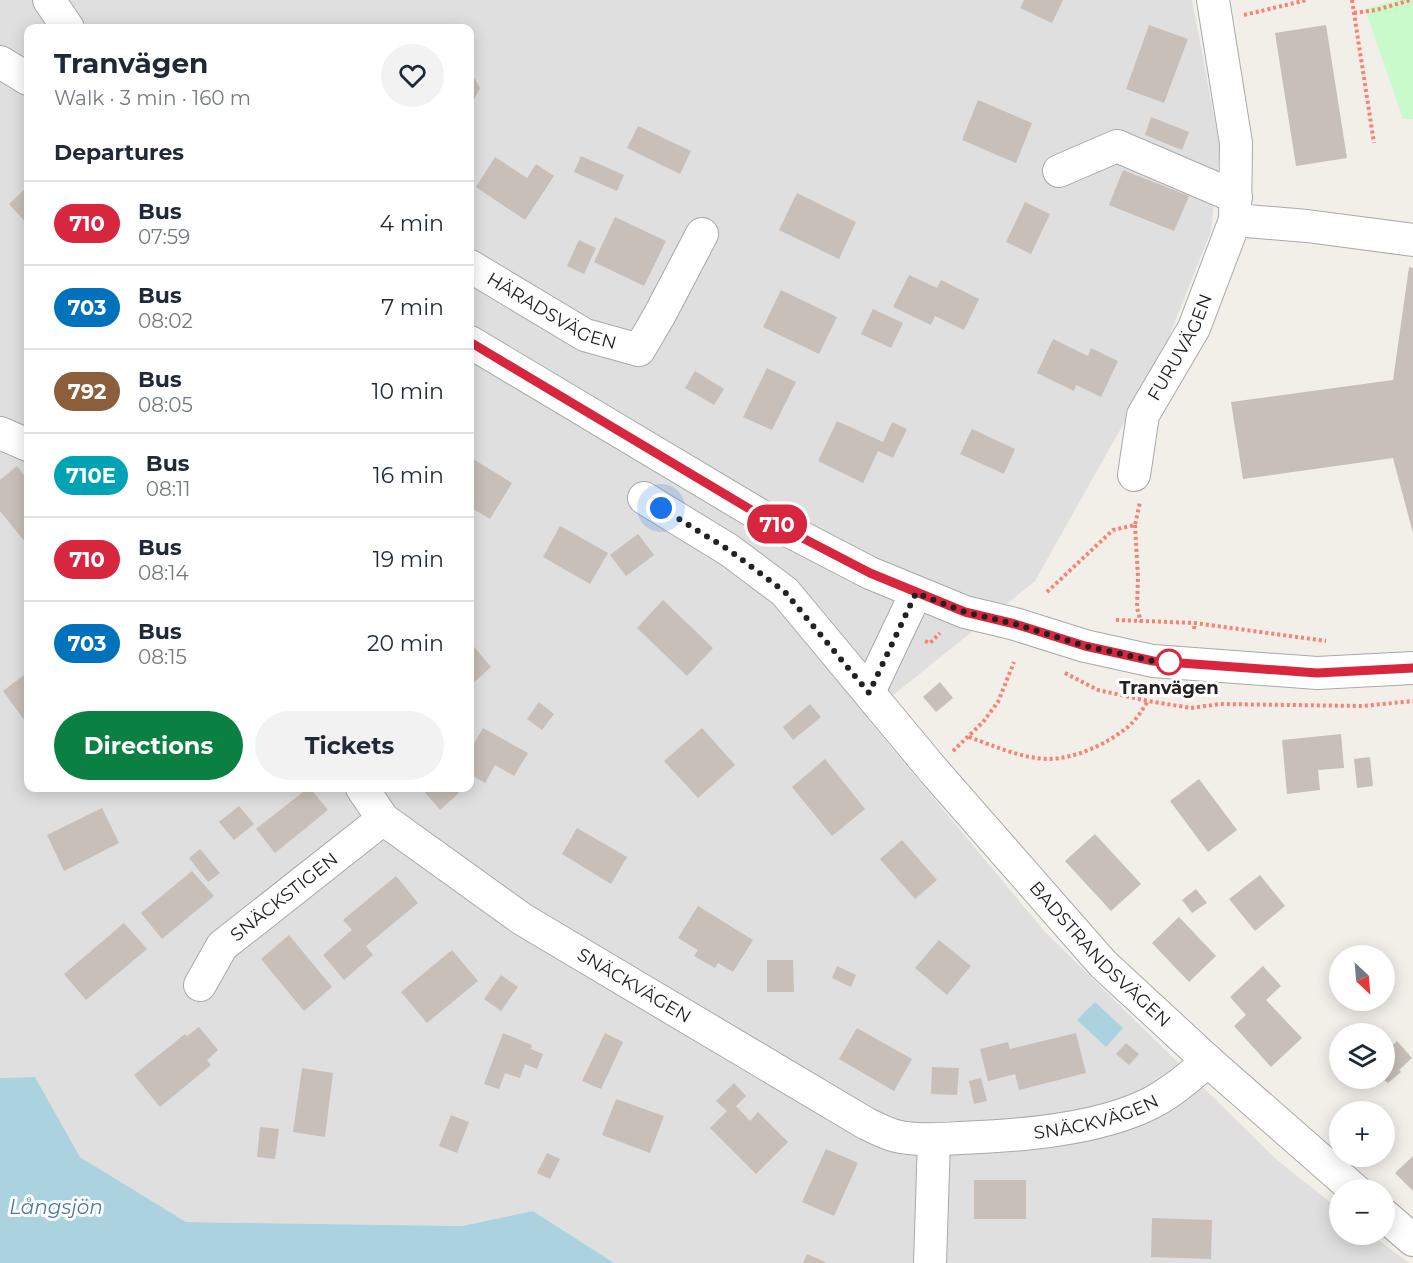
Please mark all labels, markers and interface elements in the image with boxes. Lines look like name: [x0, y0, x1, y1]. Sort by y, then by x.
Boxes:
button: heart: [381, 44, 444, 107]
text: Tranvägen: [54, 46, 208, 80]
text: Walk · 3 min · 160 m: [54, 86, 251, 110]
text: Departures: [54, 139, 184, 166]
text: Bus: [138, 198, 182, 225]
text: 4 min: [380, 210, 444, 237]
text: 710: [69, 211, 105, 236]
text: 07:59: [138, 225, 190, 249]
street label: HÄRADSVÄGEN: [483, 268, 619, 354]
text: Bus: [138, 282, 182, 309]
street label: FURUVÄGEN: [1143, 291, 1217, 405]
text: 7 min: [381, 294, 444, 321]
text: 703: [67, 295, 107, 320]
text: 08:02: [138, 309, 193, 333]
text: Bus: [138, 366, 182, 393]
text: 10 min: [372, 378, 444, 405]
text: 792: [68, 379, 106, 404]
text: 08:05: [138, 393, 193, 417]
text: Bus: [146, 450, 189, 477]
text: 16 min: [373, 462, 444, 489]
text: 710E: [66, 463, 116, 488]
text: 08:11: [146, 477, 191, 501]
your location: [646, 493, 676, 523]
line badge: 710: [742, 504, 812, 544]
text: 710: [759, 512, 795, 537]
text: Bus: [138, 534, 182, 561]
text: 19 min: [373, 546, 444, 573]
text: 710: [69, 547, 105, 572]
text: 08:14: [138, 561, 189, 585]
text: Bus: [138, 618, 182, 645]
text: 20 min: [367, 630, 444, 657]
text: 703: [67, 631, 107, 656]
text: 08:15: [138, 645, 187, 669]
marker: Tranvägen: [1156, 649, 1182, 675]
place label: Tranvägen: [1119, 677, 1219, 699]
button: Directions: [54, 711, 243, 780]
button: Tickets: [255, 711, 444, 780]
street label: SNÄCKSTIGEN: [226, 848, 342, 946]
street label: BADSTRANDSVÄGEN: [1025, 877, 1175, 1032]
street label: SNÄCKVÄGEN: [573, 943, 695, 1028]
north arrow: [1329, 945, 1395, 1011]
map controls: [1329, 945, 1395, 1245]
button: layers: [1329, 1023, 1395, 1089]
street label: SNÄCKVÄGEN: [1033, 1090, 1162, 1144]
button: +: [1329, 1101, 1395, 1167]
button: −: [1329, 1179, 1395, 1245]
water label: Långsjön: [9, 1195, 103, 1219]

